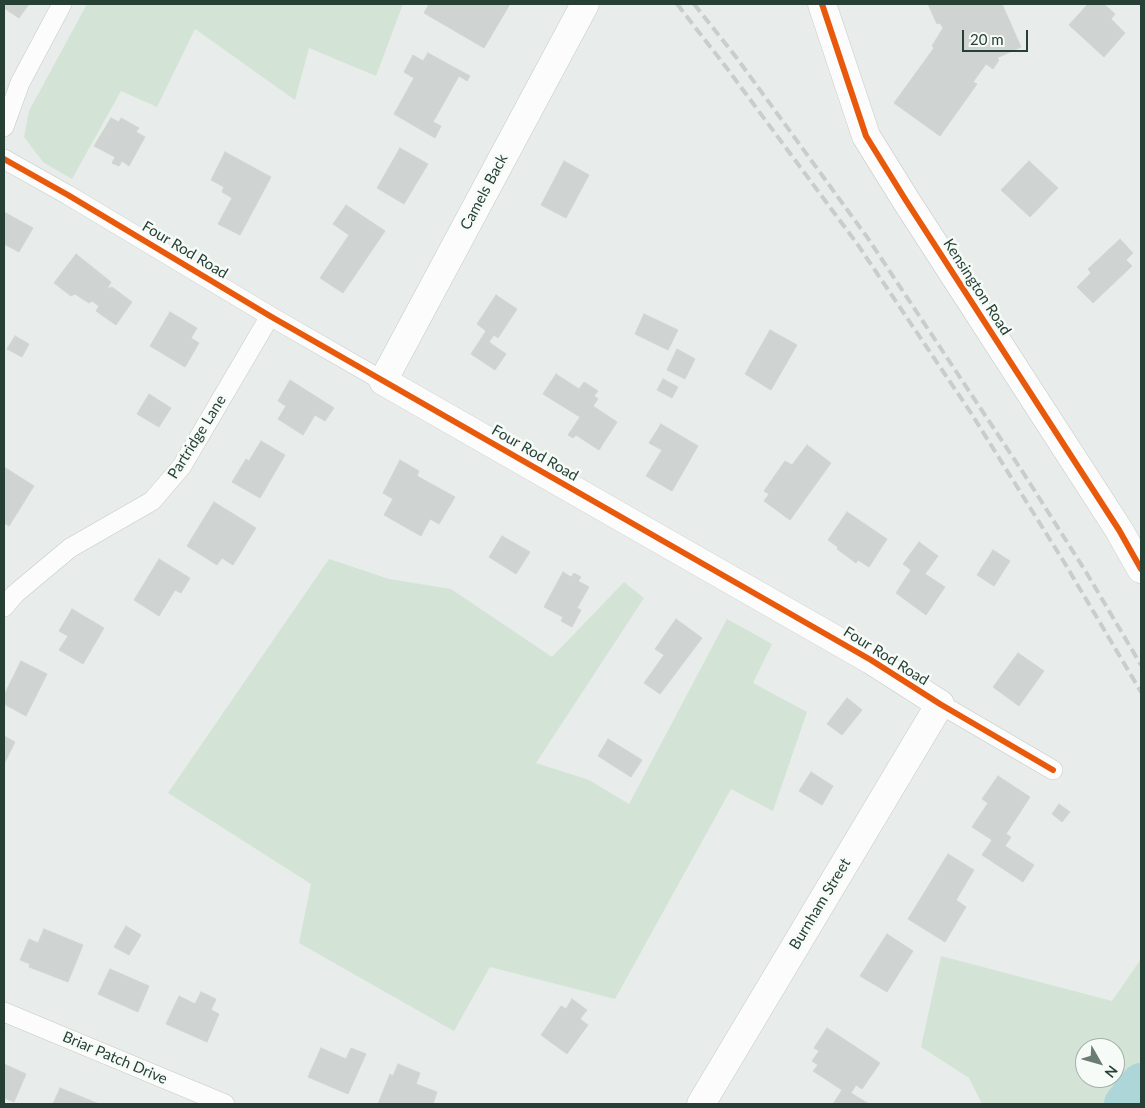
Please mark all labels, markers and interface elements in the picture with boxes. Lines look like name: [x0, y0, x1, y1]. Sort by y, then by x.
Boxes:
scale bar: [965, 20, 1031, 52]
text: 20 m: [970, 30, 1004, 48]
street label: Camels Back: [456, 151, 512, 233]
street label: Four Rod Road: [139, 217, 231, 283]
street label: Kensington Road: [939, 235, 1015, 339]
street label: Partridge Lane: [164, 392, 230, 482]
street label: Four Rod Road: [489, 421, 581, 485]
street label: Four Rod Road: [840, 623, 932, 689]
street label: Burnham Street: [786, 855, 854, 953]
street label: Briar Patch Drive: [60, 1028, 170, 1088]
north arrow: [1075, 1038, 1125, 1088]
text: N: [1101, 1062, 1121, 1081]

